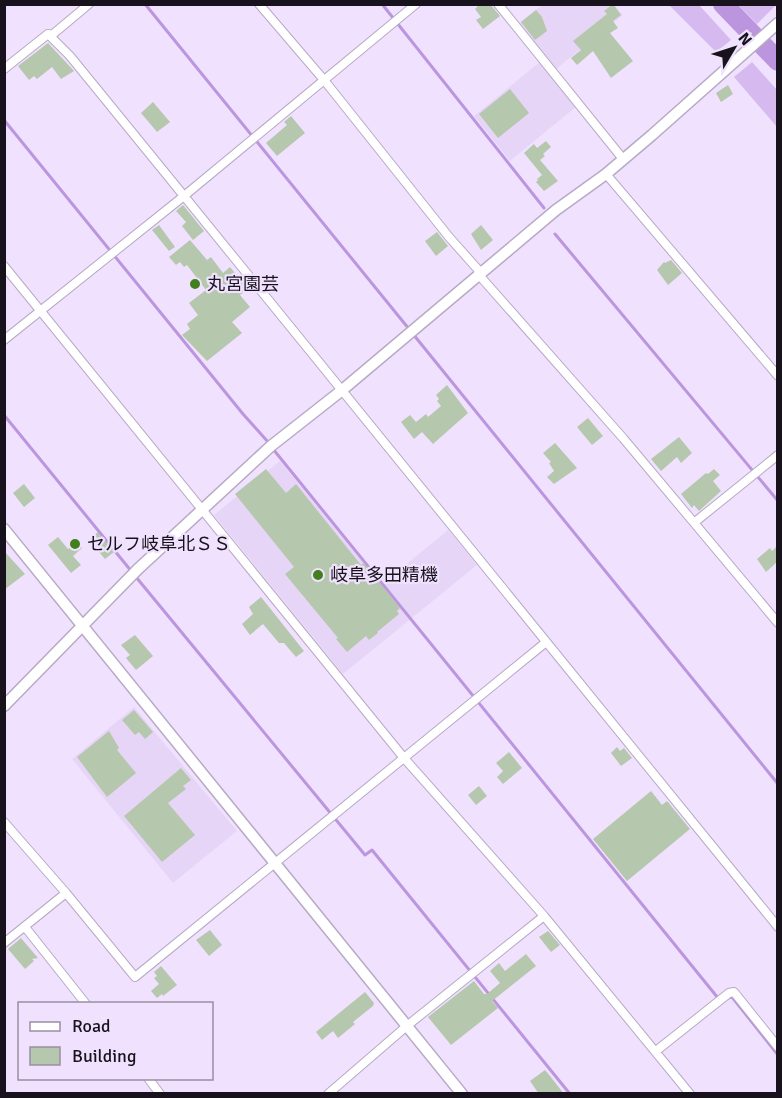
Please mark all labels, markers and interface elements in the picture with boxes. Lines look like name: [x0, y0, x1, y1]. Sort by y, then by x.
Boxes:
north arrow: [704, 18, 764, 78]
text: N: [734, 29, 756, 50]
place label: 丸宮園芸: [207, 273, 279, 295]
marker: 丸宮園芸: [188, 277, 202, 291]
place label: セルフ岐阜北ＳＳ: [87, 533, 231, 555]
marker: セルフ岐阜北ＳＳ: [68, 537, 82, 551]
place label: 岐阜多田精機: [330, 564, 438, 586]
marker: 岐阜多田精機: [311, 568, 325, 582]
legend: [18, 1002, 213, 1080]
text: Road: [72, 1015, 111, 1037]
text: Building: [72, 1045, 136, 1067]

